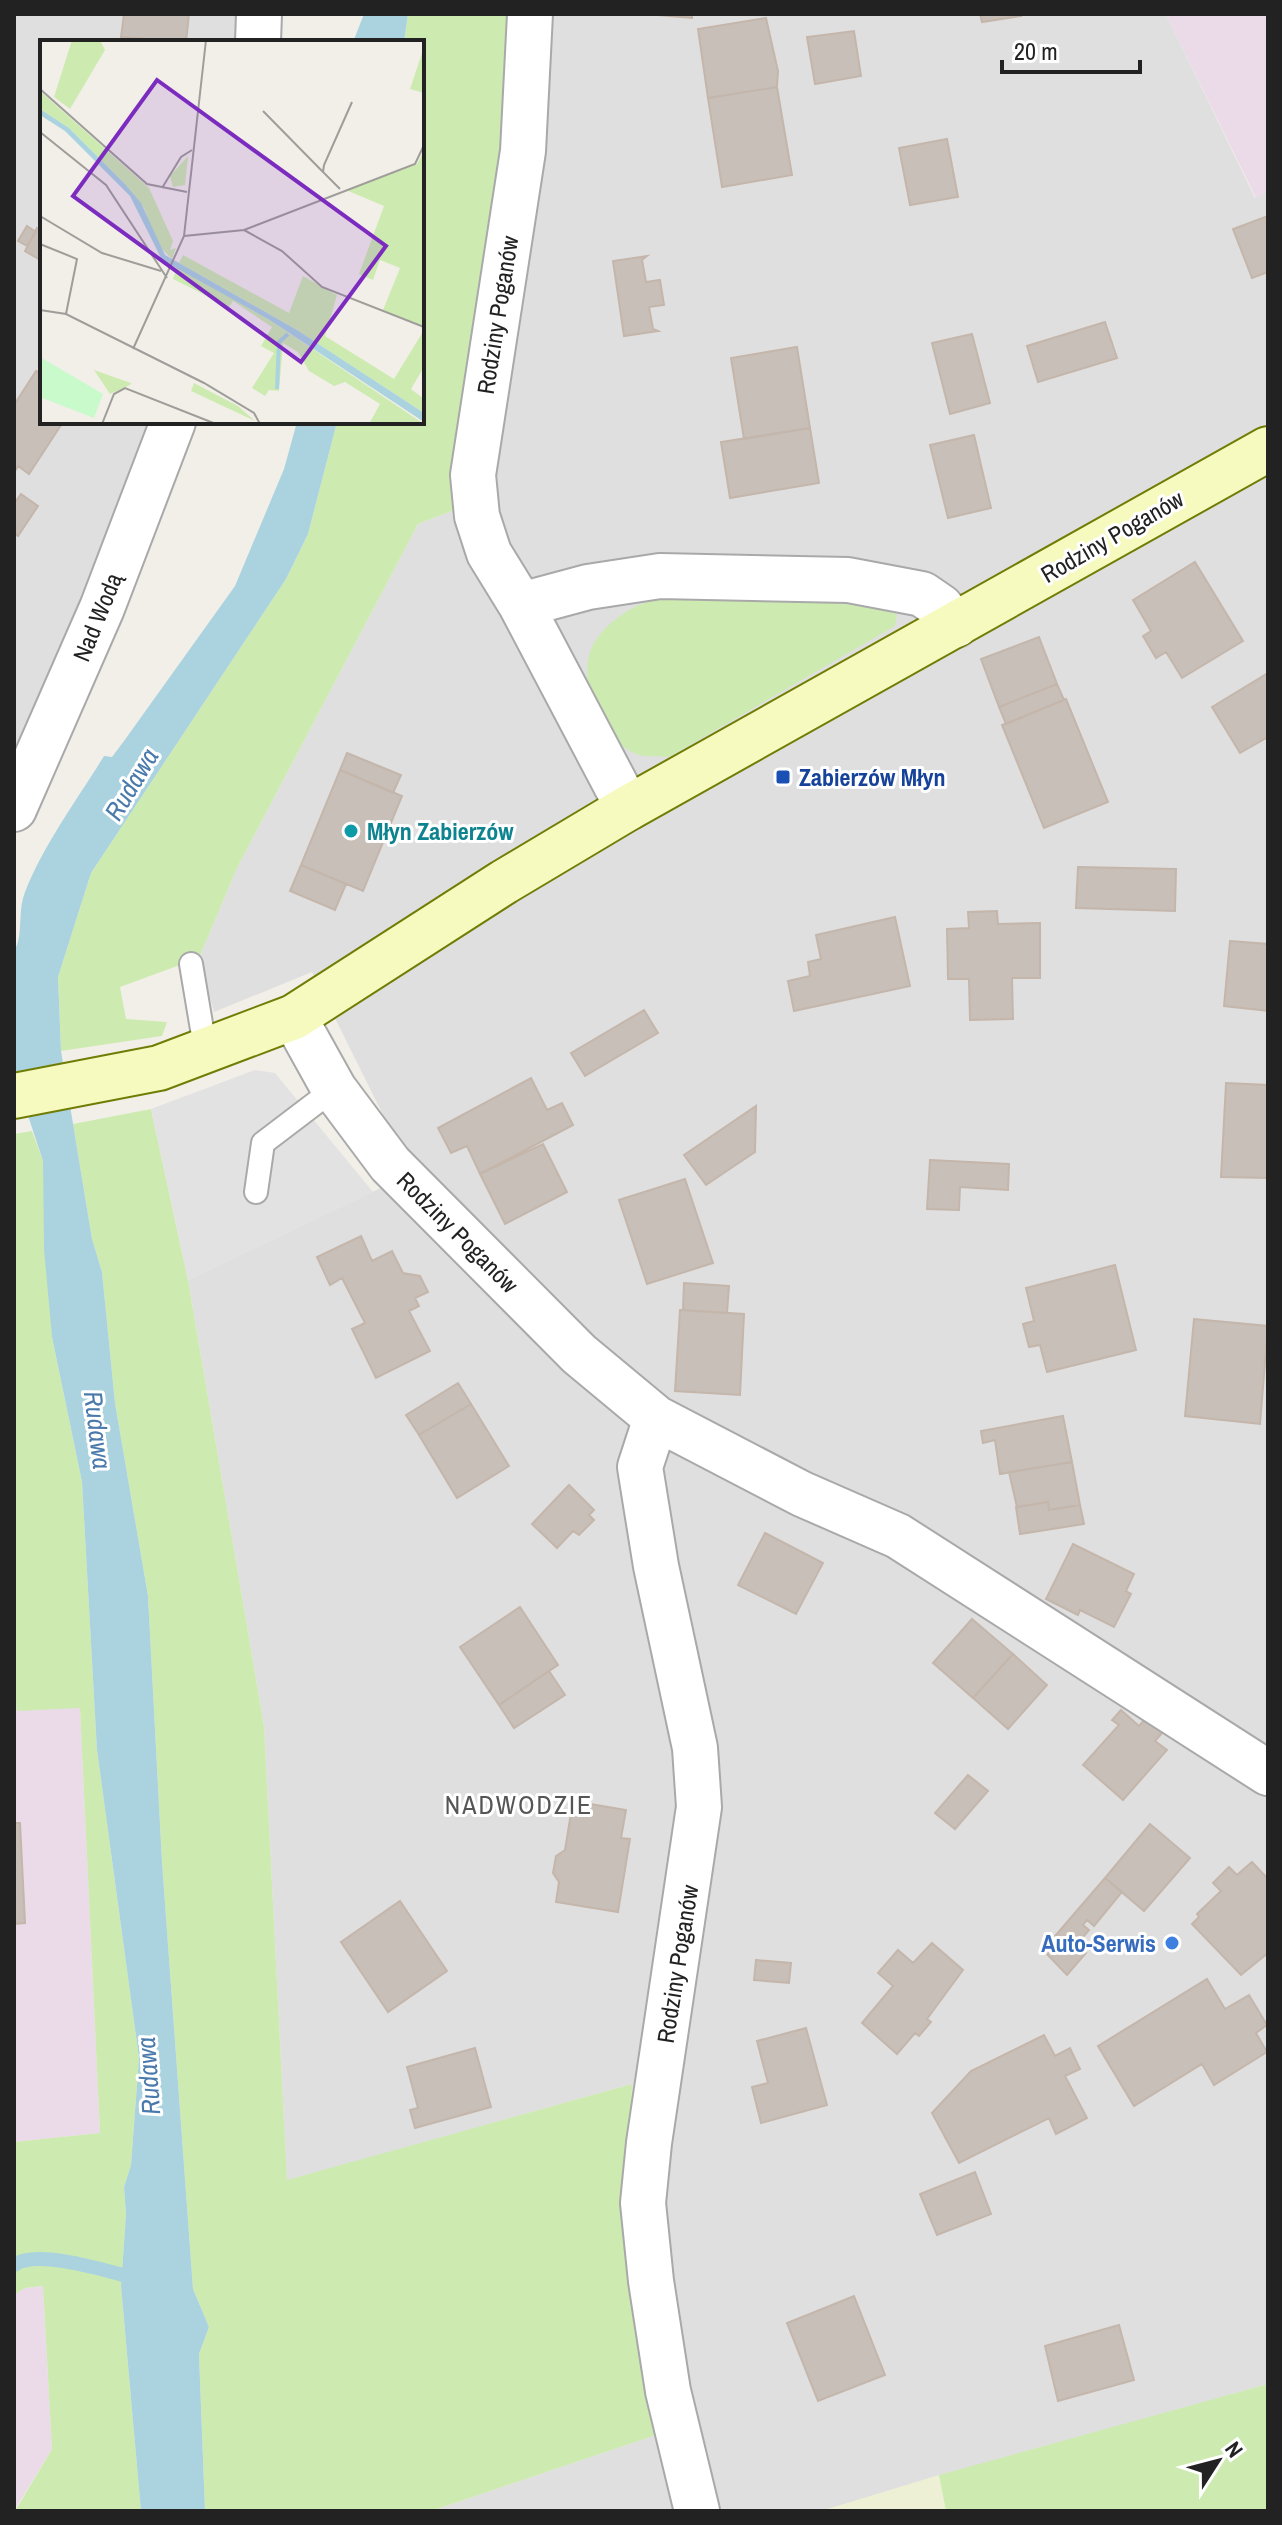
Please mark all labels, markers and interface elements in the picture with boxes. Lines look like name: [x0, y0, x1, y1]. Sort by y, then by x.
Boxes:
scale bar: [1002, 24, 1140, 74]
text: 20 m: [1014, 35, 1058, 67]
inset map: [40, 40, 424, 424]
street label: Rodziny Poganów: [469, 233, 525, 396]
street label: Rodziny Poganów: [1035, 482, 1190, 590]
street label: Nad Wodą: [65, 567, 130, 666]
water label: Rudawa: [96, 741, 166, 827]
place label: Zabierzów Młyn: [799, 761, 946, 793]
marker: Zabierzów Młyn: [774, 768, 792, 786]
place label: Młyn Zabierzów: [367, 815, 514, 847]
marker: Młyn Zabierzów: [342, 822, 360, 840]
street label: Rodziny Poganów: [390, 1164, 526, 1300]
water label: Rudawa: [76, 1389, 120, 1471]
district label: NADWODZIE: [445, 1787, 593, 1822]
street label: Rodziny Poganów: [649, 1882, 705, 2045]
place label: Auto-Serwis: [1041, 1927, 1156, 1959]
marker: Auto-Serwis: [1163, 1934, 1181, 1952]
water label: Rudawa: [128, 2036, 168, 2116]
north arrow: [1178, 2421, 1258, 2501]
text: N: [1218, 2435, 1250, 2463]

